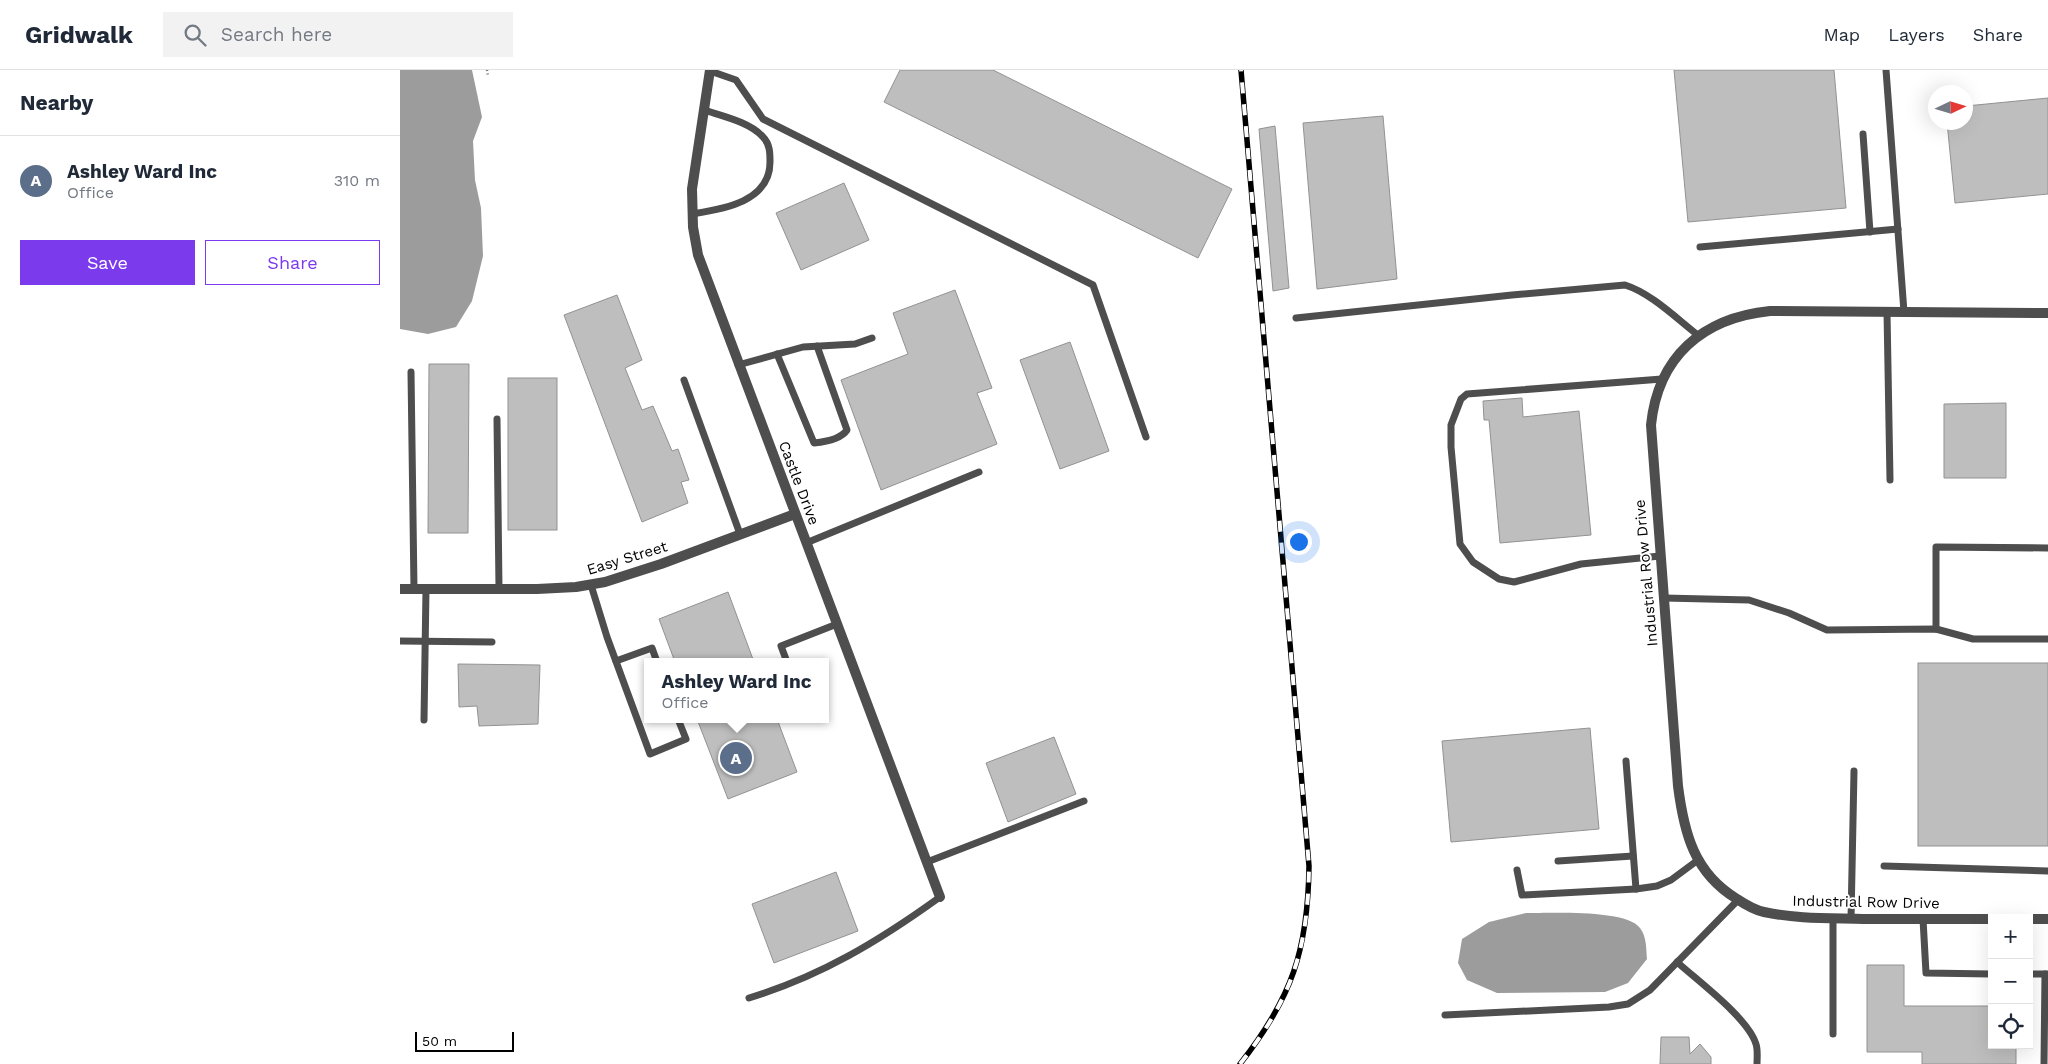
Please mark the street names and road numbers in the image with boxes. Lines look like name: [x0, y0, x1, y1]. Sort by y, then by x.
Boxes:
street label: Castle Drive: [775, 438, 823, 528]
street label: Industrial Row Drive: [1631, 499, 1661, 647]
street label: Easy Street: [585, 537, 670, 579]
street label: Industrial Row Drive: [1792, 892, 1940, 912]

